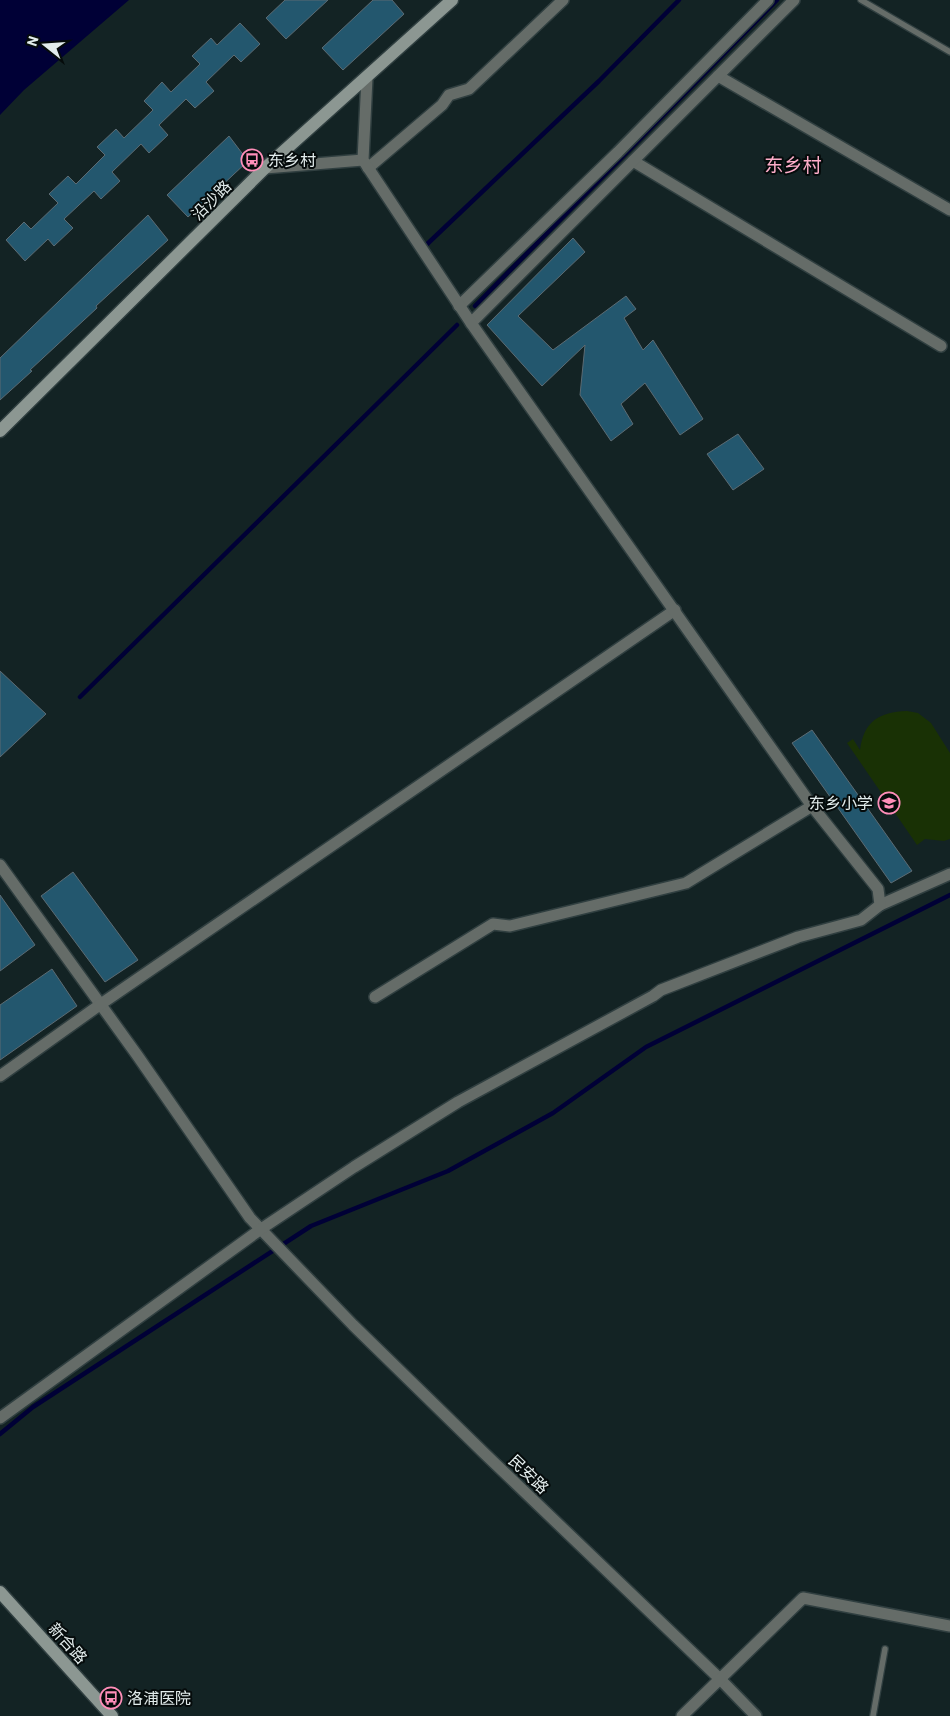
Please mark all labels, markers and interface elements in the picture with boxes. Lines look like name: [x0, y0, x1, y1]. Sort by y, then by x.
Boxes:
north arrow: [20, 20, 70, 70]
text: N: [23, 34, 42, 48]
bus stop icon: 东乡村: [240, 148, 264, 172]
place label: 东乡村: [268, 150, 316, 169]
district label: 东乡村: [764, 153, 822, 176]
street label: 沿沙路: [187, 176, 234, 223]
school or university icon: 东乡小学: [877, 791, 901, 815]
place label: 东乡小学: [809, 793, 873, 812]
street label: 民安路: [505, 1450, 553, 1497]
street label: 新合路: [45, 1618, 91, 1667]
bus stop icon: 洛浦医院: [99, 1686, 123, 1710]
place label: 洛浦医院: [127, 1688, 191, 1707]

